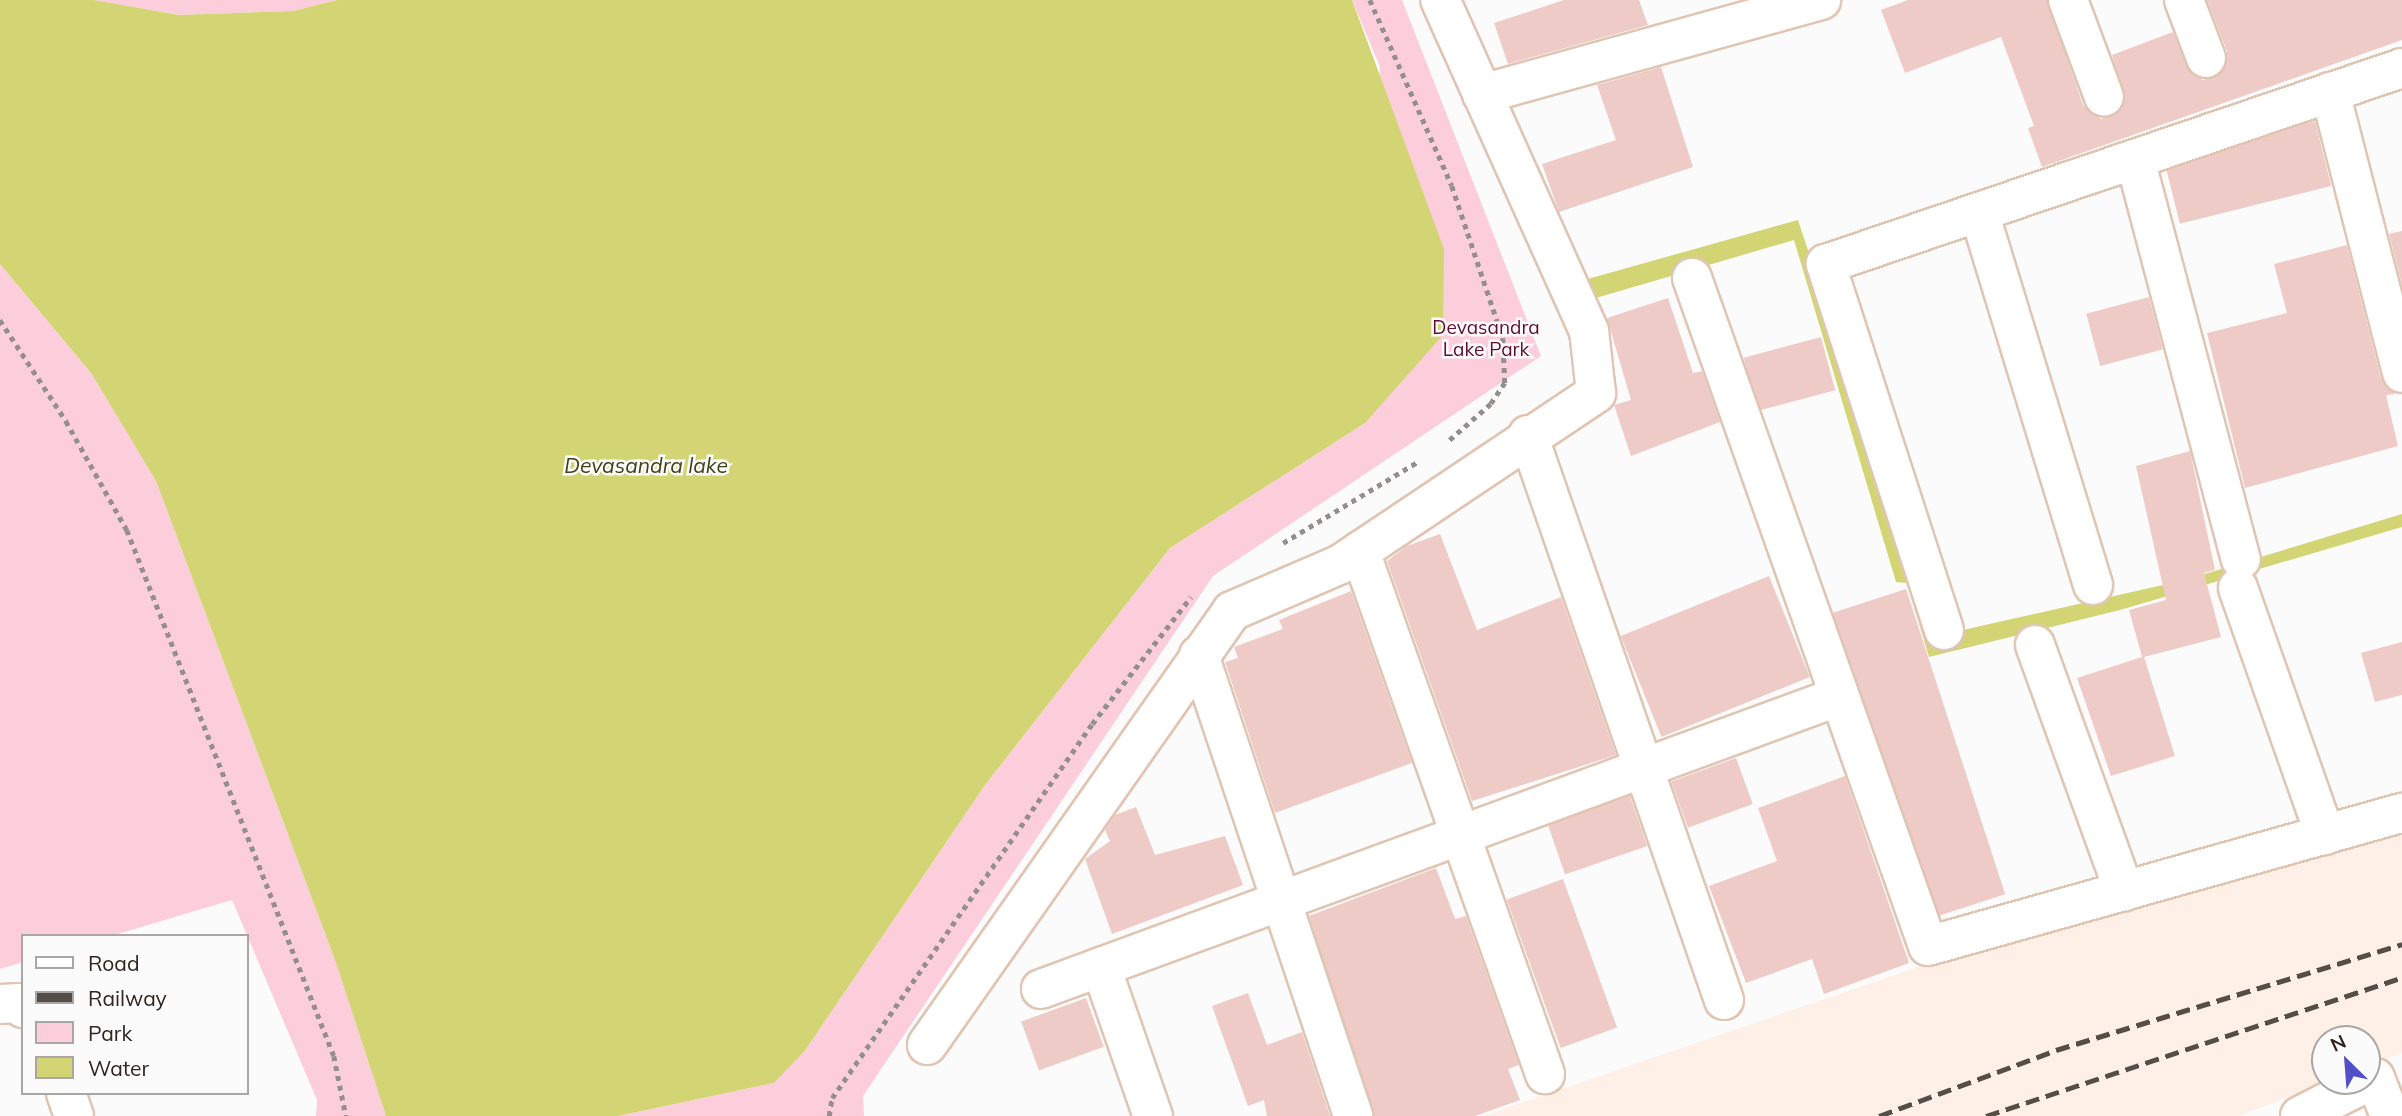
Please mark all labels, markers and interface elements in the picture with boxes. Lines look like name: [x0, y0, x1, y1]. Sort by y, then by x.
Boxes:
park label: Devasandra Lake Park: [1432, 317, 1540, 361]
water label: Devasandra lake: [564, 452, 728, 478]
legend: [21, 934, 248, 1095]
text: Road: [88, 950, 139, 976]
text: Railway: [88, 985, 167, 1011]
text: Park: [88, 1020, 132, 1046]
north arrow: [2311, 1025, 2381, 1095]
text: N: [2326, 1029, 2350, 1057]
text: Water: [88, 1055, 149, 1081]

